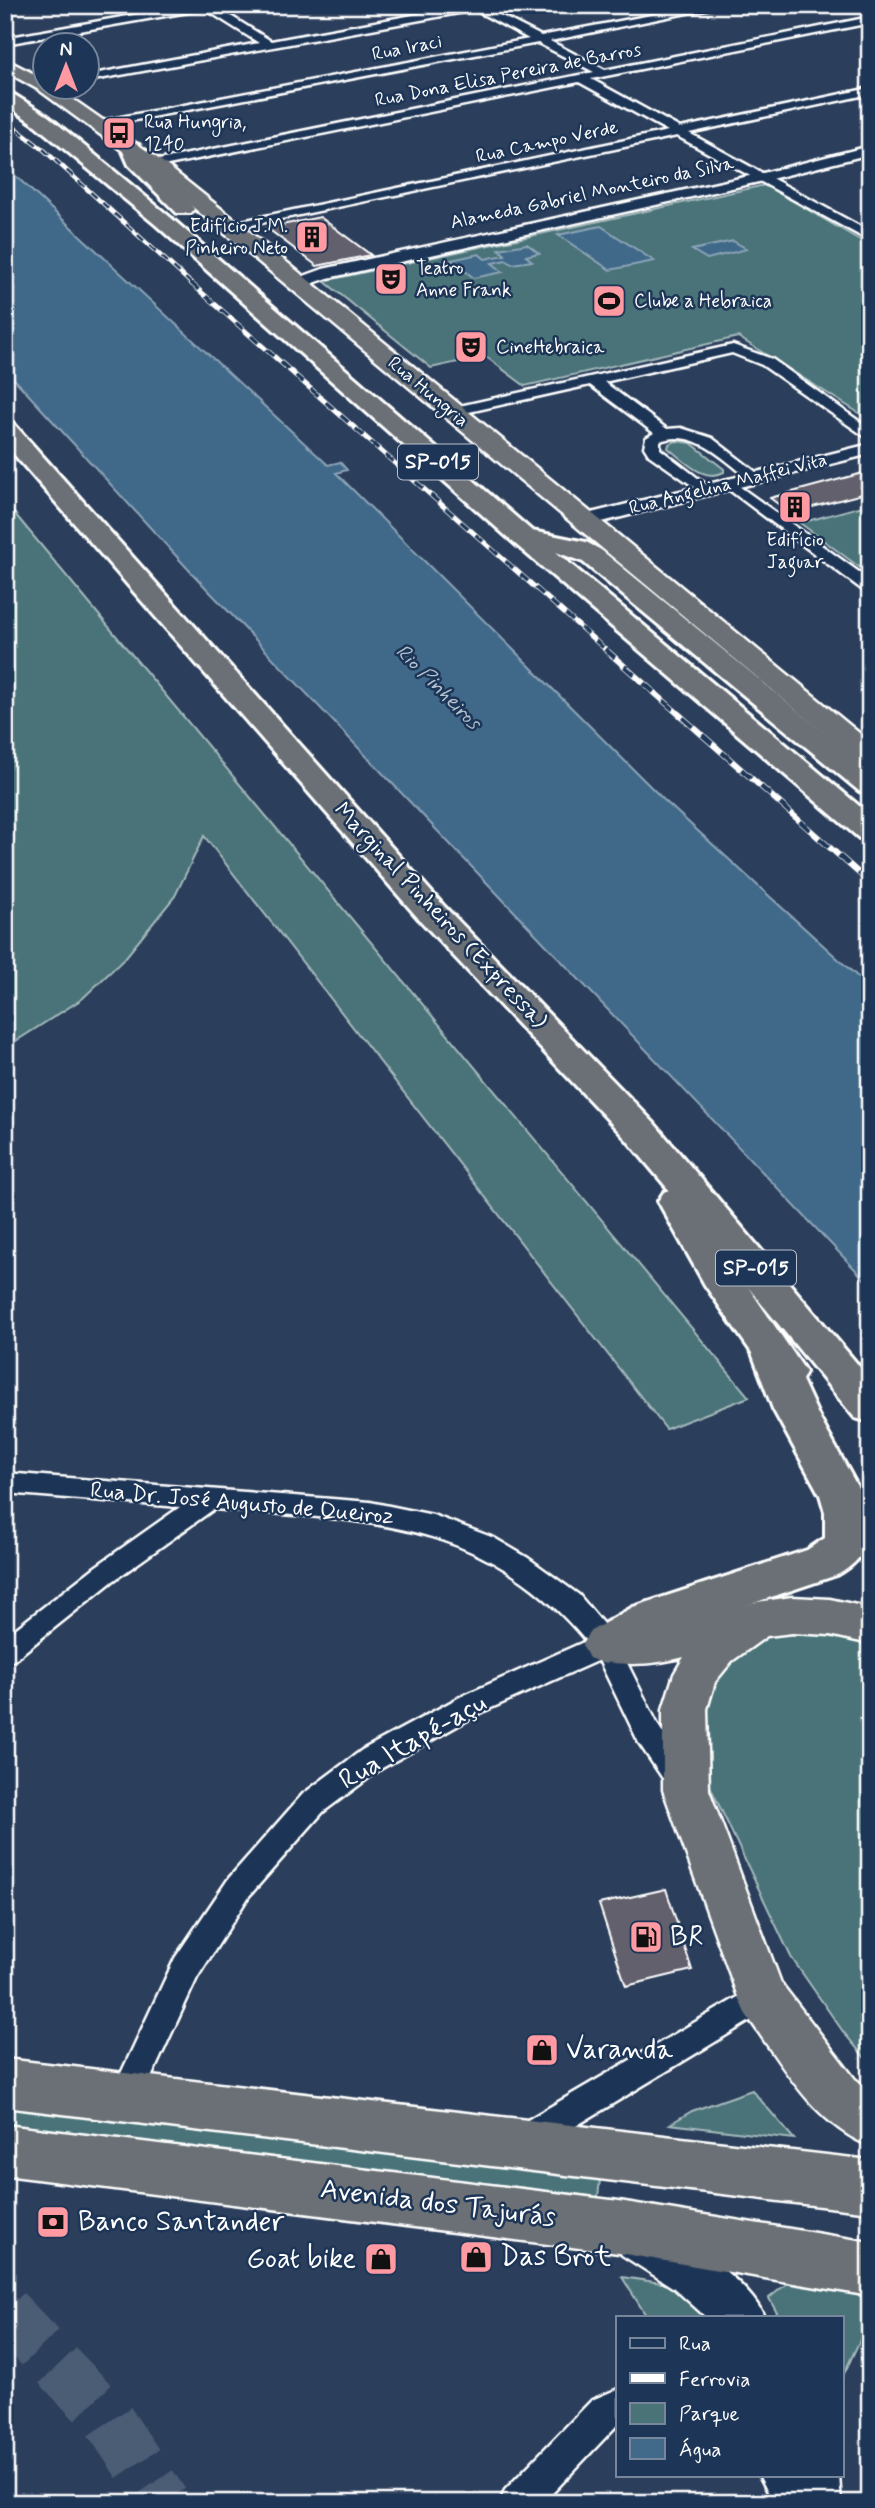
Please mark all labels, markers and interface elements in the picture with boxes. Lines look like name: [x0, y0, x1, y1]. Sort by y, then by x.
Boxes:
street label: Rua Iraci: [370, 29, 444, 67]
north arrow: [32, 32, 102, 102]
street label: Rua Dona Elisa Pereira de Barros: [373, 37, 644, 113]
text: N: [60, 38, 72, 63]
place label: Rua Hungria, 1240: [144, 110, 246, 157]
bus stop icon: Rua Hungria, 1240: [100, 114, 138, 152]
street label: Rua Campo Verde: [473, 115, 621, 169]
street label: Alameda Gabriel Monteiro da Silva: [448, 151, 737, 235]
place label: Edifício J.M. Pinheiro Neto: [185, 214, 288, 261]
building icon: Edifício J.M. Pinheiro Neto: [293, 218, 331, 256]
place label: Teatro Anne Frank: [416, 256, 511, 303]
theatre icon: Teatro Anne Frank: [372, 260, 410, 298]
sports icon: Clube a Hebraica: [590, 282, 628, 320]
place label: Clube a Hebraica: [634, 289, 772, 314]
theatre icon: CineHebraica: [452, 328, 490, 366]
place label: CineHebraica: [496, 335, 605, 360]
street label: Rua Hungria: [381, 351, 474, 435]
road number: SP-015: [398, 444, 478, 480]
street label: Rua Angelina Maffei Vita: [626, 447, 830, 524]
building icon: Edifício Jaguar: [776, 488, 814, 526]
place label: Edifício Jaguar: [766, 528, 824, 578]
water label: Rio Pinheiros: [389, 638, 488, 737]
street label: Marginal Pinheiros (Expressa): [325, 796, 553, 1037]
road number: SP-015: [716, 1250, 796, 1286]
street label: Rua Dr. José Augusto de Queiroz: [89, 1476, 395, 1532]
street label: Rua Itapé-açu: [332, 1685, 494, 1799]
fuel station icon: BR: [627, 1918, 665, 1956]
place label: BR: [670, 1919, 703, 1956]
shop icon: Varanda: [523, 2031, 561, 2069]
place label: Varanda: [566, 2032, 673, 2069]
street label: Avenida dos Tajurás: [318, 2171, 558, 2237]
bank icon: Banco Santander: [34, 2203, 72, 2241]
place label: Banco Santander: [78, 2204, 285, 2241]
shop icon: Das Brot: [457, 2238, 495, 2276]
place label: Das Brot: [500, 2239, 612, 2276]
shop icon: Goat bike: [362, 2240, 400, 2278]
place label: Goat bike: [246, 2241, 356, 2278]
legend: [616, 2316, 844, 2476]
text: Rua: [679, 2330, 711, 2358]
text: Ferrovia: [679, 2366, 750, 2394]
text: Parque: [679, 2400, 740, 2428]
text: Água: [679, 2436, 721, 2464]

